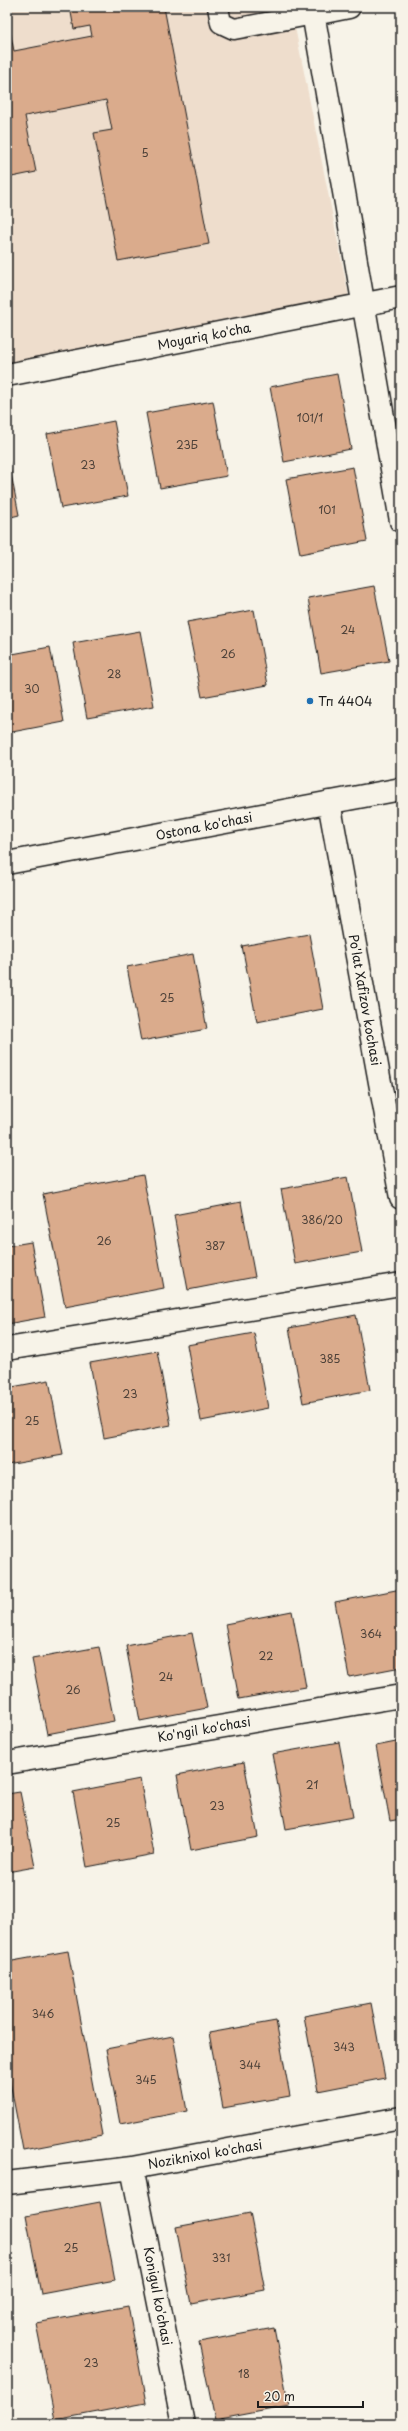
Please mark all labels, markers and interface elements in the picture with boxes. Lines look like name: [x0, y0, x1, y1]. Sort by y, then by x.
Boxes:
house number: 5: [141, 144, 149, 161]
street label: Moyariq ko'cha: [156, 317, 253, 354]
house number: 101/1: [297, 409, 323, 426]
house number: 23Б: [176, 436, 198, 453]
house number: 23: [81, 456, 95, 473]
house number: 101: [318, 501, 336, 518]
house number: 24: [341, 621, 355, 638]
house number: 26: [220, 645, 236, 662]
house number: 28: [107, 665, 121, 682]
house number: 30: [24, 680, 40, 697]
place label: Тп 4404: [318, 691, 373, 710]
marker: Тп 4404: [305, 696, 315, 706]
street label: Ostona ko'chasi: [154, 807, 254, 844]
street label: Po'lat Xafizov kochasi: [345, 933, 386, 1067]
house number: 25: [160, 989, 174, 1006]
house number: 386/20: [301, 1211, 343, 1228]
house number: 26: [96, 1232, 112, 1249]
house number: 387: [205, 1237, 225, 1254]
house number: 385: [320, 1350, 340, 1367]
house number: 23: [123, 1385, 137, 1402]
house number: 25: [25, 1412, 39, 1429]
house number: 364: [360, 1625, 382, 1642]
house number: 22: [259, 1647, 273, 1664]
house number: 24: [159, 1668, 173, 1685]
house number: 26: [65, 1681, 81, 1698]
street label: Ko'ngil ko'chasi: [156, 1711, 252, 1746]
house number: 21: [306, 1776, 318, 1793]
house number: 23: [210, 1797, 224, 1814]
house number: 25: [106, 1814, 120, 1831]
house number: 346: [32, 2005, 54, 2022]
house number: 343: [333, 2038, 355, 2055]
house number: 344: [239, 2056, 261, 2073]
house number: 345: [135, 2071, 157, 2088]
street label: Noziknixol ko'chasi: [146, 2134, 264, 2173]
house number: 25: [64, 2239, 78, 2256]
street label: Konigul ko'chasi: [140, 2245, 177, 2347]
house number: 331: [212, 2249, 230, 2266]
house number: 23: [84, 2354, 98, 2371]
house number: 18: [238, 2365, 250, 2382]
scale bar: [258, 2383, 363, 2409]
text: 20 m: [264, 2387, 295, 2405]

